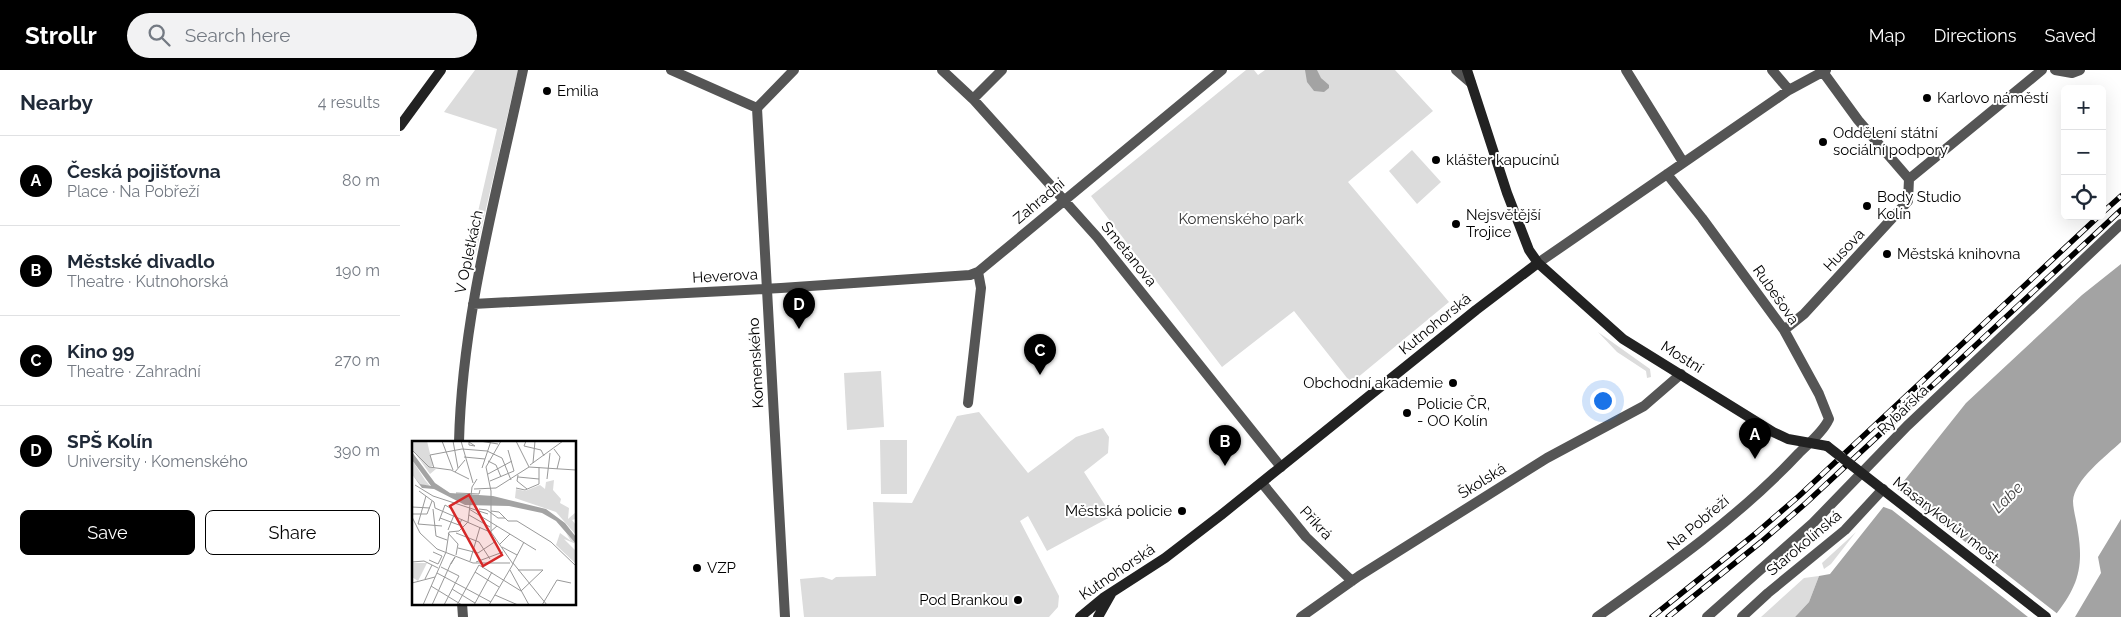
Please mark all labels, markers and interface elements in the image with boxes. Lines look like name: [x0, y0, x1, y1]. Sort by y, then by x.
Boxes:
search box: [127, 13, 477, 58]
text: Strollr: [25, 21, 97, 50]
icon: search: [145, 21, 173, 49]
text: Search here: [185, 24, 290, 46]
text: Map: [1869, 25, 1905, 46]
text: Directions: [1933, 25, 2017, 46]
text: Saved: [2045, 25, 2096, 46]
place label: Emilia: [557, 82, 599, 100]
marker: Emilia: [541, 85, 553, 97]
map controls: [2061, 85, 2106, 220]
button: +: [2061, 85, 2106, 130]
place label: Karlovo náměstí: [1937, 89, 2049, 107]
text: Nearby: [20, 90, 93, 115]
marker: Karlovo náměstí: [1921, 92, 1933, 104]
text: 4 results: [318, 93, 380, 112]
place label: Oddělení státní sociální podpory: [1833, 124, 1948, 159]
button: −: [2061, 130, 2106, 175]
marker: Oddělení státní sociální podpory: [1817, 136, 1829, 148]
place label: klášter kapucínů: [1446, 151, 1559, 169]
marker: klášter kapucínů: [1430, 154, 1442, 166]
text: Česká pojišťovna: [67, 160, 221, 182]
text: A: [31, 171, 41, 190]
text: 80 m: [342, 171, 380, 190]
street label: Zahradní: [1010, 174, 1069, 228]
button: locate: [2061, 175, 2106, 220]
text: Place · Na Pobřeží: [67, 182, 200, 201]
place label: Body Studio Kolín: [1877, 188, 1961, 223]
marker: Body Studio Kolín: [1861, 200, 1873, 212]
place label: Nejsvětější Trojice: [1466, 206, 1541, 241]
street label: V Opletkách: [451, 209, 487, 295]
park label: Komenského park: [1178, 210, 1304, 228]
street label: Smetanova: [1097, 218, 1161, 290]
marker: Nejsvětější Trojice: [1450, 218, 1462, 230]
street label: Husova: [1820, 225, 1868, 275]
place label: Městská knihovna: [1897, 245, 2021, 263]
marker: Městská knihovna: [1881, 248, 1893, 260]
text: Městské divadlo: [67, 250, 215, 272]
text: B: [31, 261, 41, 280]
text: 190 m: [335, 261, 380, 280]
street label: Rubešova: [1749, 262, 1803, 328]
street label: Heverova: [692, 265, 758, 287]
text: Theatre · Kutnohorská: [67, 272, 229, 291]
pin: D: [783, 288, 815, 329]
street label: Kutnohorská: [1395, 290, 1475, 358]
street label: Komenského: [745, 317, 767, 409]
pin: C: [1024, 334, 1056, 375]
street label: Mostní: [1658, 337, 1707, 377]
text: Kino 99: [67, 340, 135, 362]
text: C: [31, 351, 41, 370]
text: 270 m: [335, 351, 380, 370]
text: Theatre · Zahradní: [67, 362, 201, 381]
place label: Obchodní akademie: [1303, 374, 1443, 392]
marker: Obchodní akademie: [1447, 377, 1459, 389]
street label: Rybářská: [1874, 381, 1932, 439]
your location: [1590, 388, 1616, 414]
place label: Policie ČR, - OO Kolín: [1417, 394, 1490, 430]
marker: Policie ČR, - OO Kolín: [1401, 407, 1413, 419]
pin: A: [1739, 418, 1771, 459]
pin: B: [1209, 425, 1241, 466]
text: SPŠ Kolín: [67, 430, 153, 452]
text: D: [30, 441, 42, 460]
text: 390 m: [334, 441, 380, 460]
inset map: [412, 441, 576, 604]
text: University · Komenského: [67, 452, 248, 471]
street label: Školská: [1454, 458, 1509, 503]
street label: Masarykovův most: [1889, 473, 2003, 567]
water label: Labe: [1988, 478, 2027, 517]
street label: Na Pobřeží: [1663, 491, 1733, 554]
place label: Městská policie: [1065, 502, 1172, 520]
street label: Příkrá: [1296, 503, 1336, 543]
marker: Městská policie: [1176, 505, 1188, 517]
street label: Starokolínská: [1763, 507, 1845, 579]
button: Save: [20, 510, 195, 555]
button: Share: [205, 510, 380, 555]
street label: Kutnohorská: [1076, 540, 1158, 604]
place label: VZP: [707, 559, 736, 577]
marker: VZP: [691, 562, 703, 574]
place label: Pod Brankou: [919, 591, 1008, 609]
marker: Pod Brankou: [1012, 594, 1024, 606]

